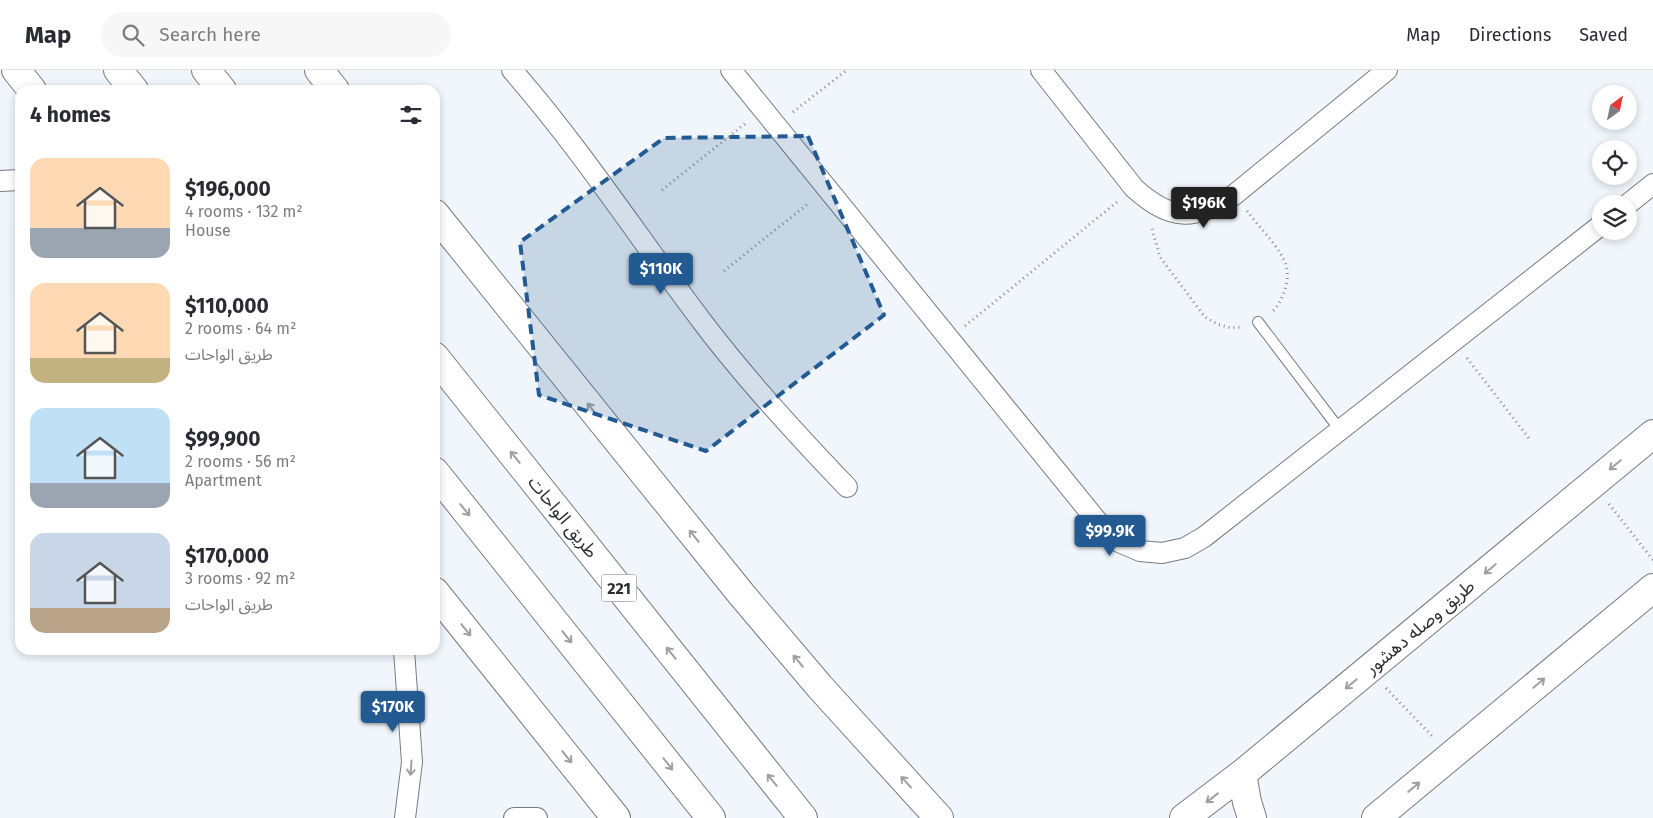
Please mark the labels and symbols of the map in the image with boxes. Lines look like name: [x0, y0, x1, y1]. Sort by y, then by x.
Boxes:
north arrow: [1592, 85, 1638, 130]
pin: $196K: [1169, 186, 1239, 229]
pin: $110K: [626, 252, 696, 295]
one-way arrow: [587, 403, 598, 416]
one-way arrow: [510, 451, 521, 464]
one-way arrow: [1609, 460, 1622, 471]
street label: طريق الواحات: [523, 472, 603, 562]
one-way arrow: [460, 503, 471, 516]
pin: $99.9K: [1069, 514, 1151, 557]
one-way arrow: [689, 530, 700, 543]
one-way arrow: [1484, 563, 1497, 575]
road number: 221: [602, 574, 636, 602]
street label: طريق وصله دهشور: [1360, 575, 1479, 680]
one-way arrow: [460, 624, 471, 637]
one-way arrow: [561, 630, 572, 643]
one-way arrow: [665, 647, 676, 660]
one-way arrow: [792, 654, 804, 667]
one-way arrow: [1532, 677, 1545, 688]
one-way arrow: [1345, 678, 1358, 689]
pin: $170K: [358, 690, 428, 733]
one-way arrow: [562, 750, 573, 763]
one-way arrow: [663, 757, 674, 770]
one-way arrow: [407, 760, 416, 776]
one-way arrow: [767, 774, 778, 787]
one-way arrow: [900, 776, 912, 788]
one-way arrow: [1407, 781, 1420, 792]
one-way arrow: [1206, 792, 1219, 803]

